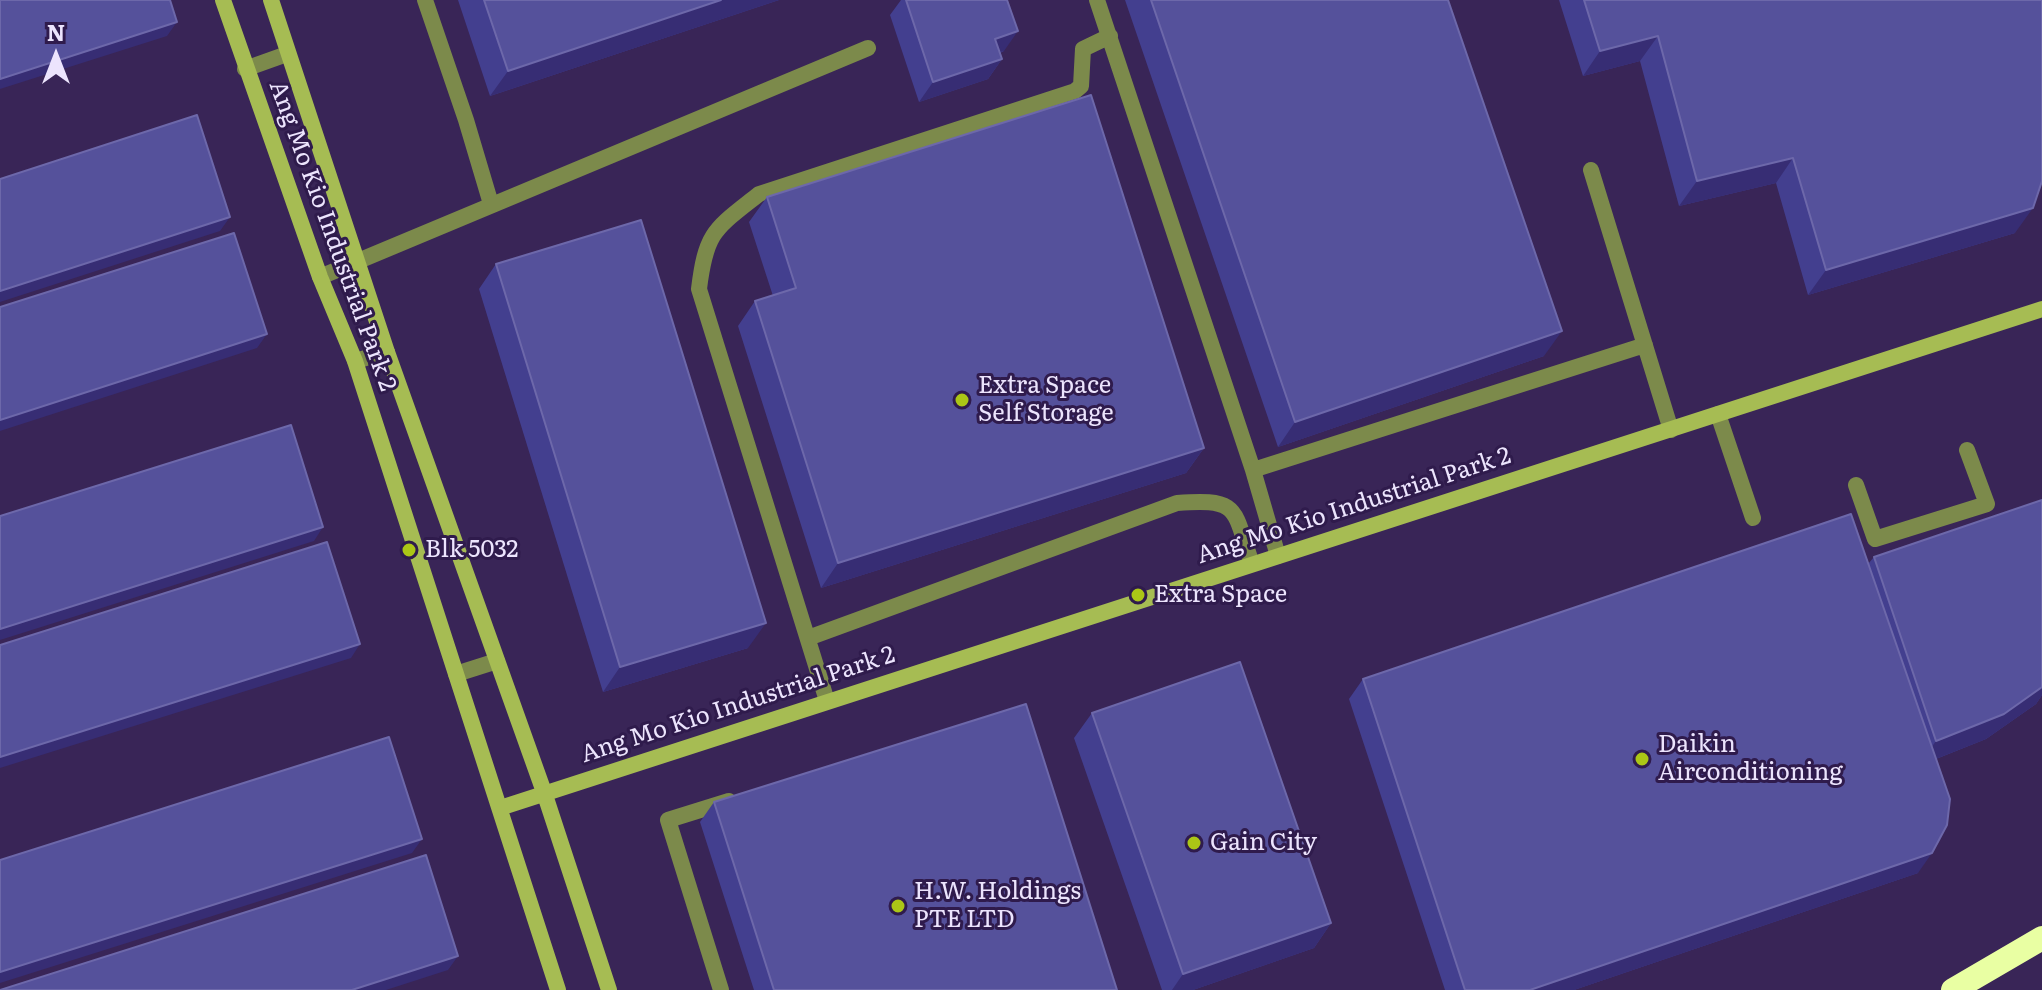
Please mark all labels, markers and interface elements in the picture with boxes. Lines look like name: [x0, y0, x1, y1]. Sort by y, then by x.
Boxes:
text: N: [47, 15, 65, 48]
north arrow: [16, 16, 96, 96]
street label: Ang Mo Kio Industrial Park 2: [262, 77, 402, 395]
place label: Extra Space Self Storage: [978, 372, 1114, 428]
marker: Extra Space Self Storage: [953, 391, 971, 409]
street label: Ang Mo Kio Industrial Park 2: [1193, 442, 1515, 570]
place label: Blk 5032: [425, 536, 518, 564]
marker: Blk 5032: [400, 541, 418, 559]
place label: Extra Space: [1154, 581, 1287, 609]
marker: Extra Space: [1129, 586, 1147, 604]
street label: Ang Mo Kio Industrial Park 2: [577, 641, 899, 769]
place label: Daikin Airconditioning: [1658, 731, 1843, 787]
marker: Daikin Airconditioning: [1633, 750, 1651, 768]
place label: Gain City: [1210, 829, 1317, 857]
marker: Gain City: [1185, 834, 1203, 852]
place label: H.W. Holdings PTE LTD: [914, 878, 1081, 934]
marker: H.W. Holdings PTE LTD: [889, 897, 907, 915]

